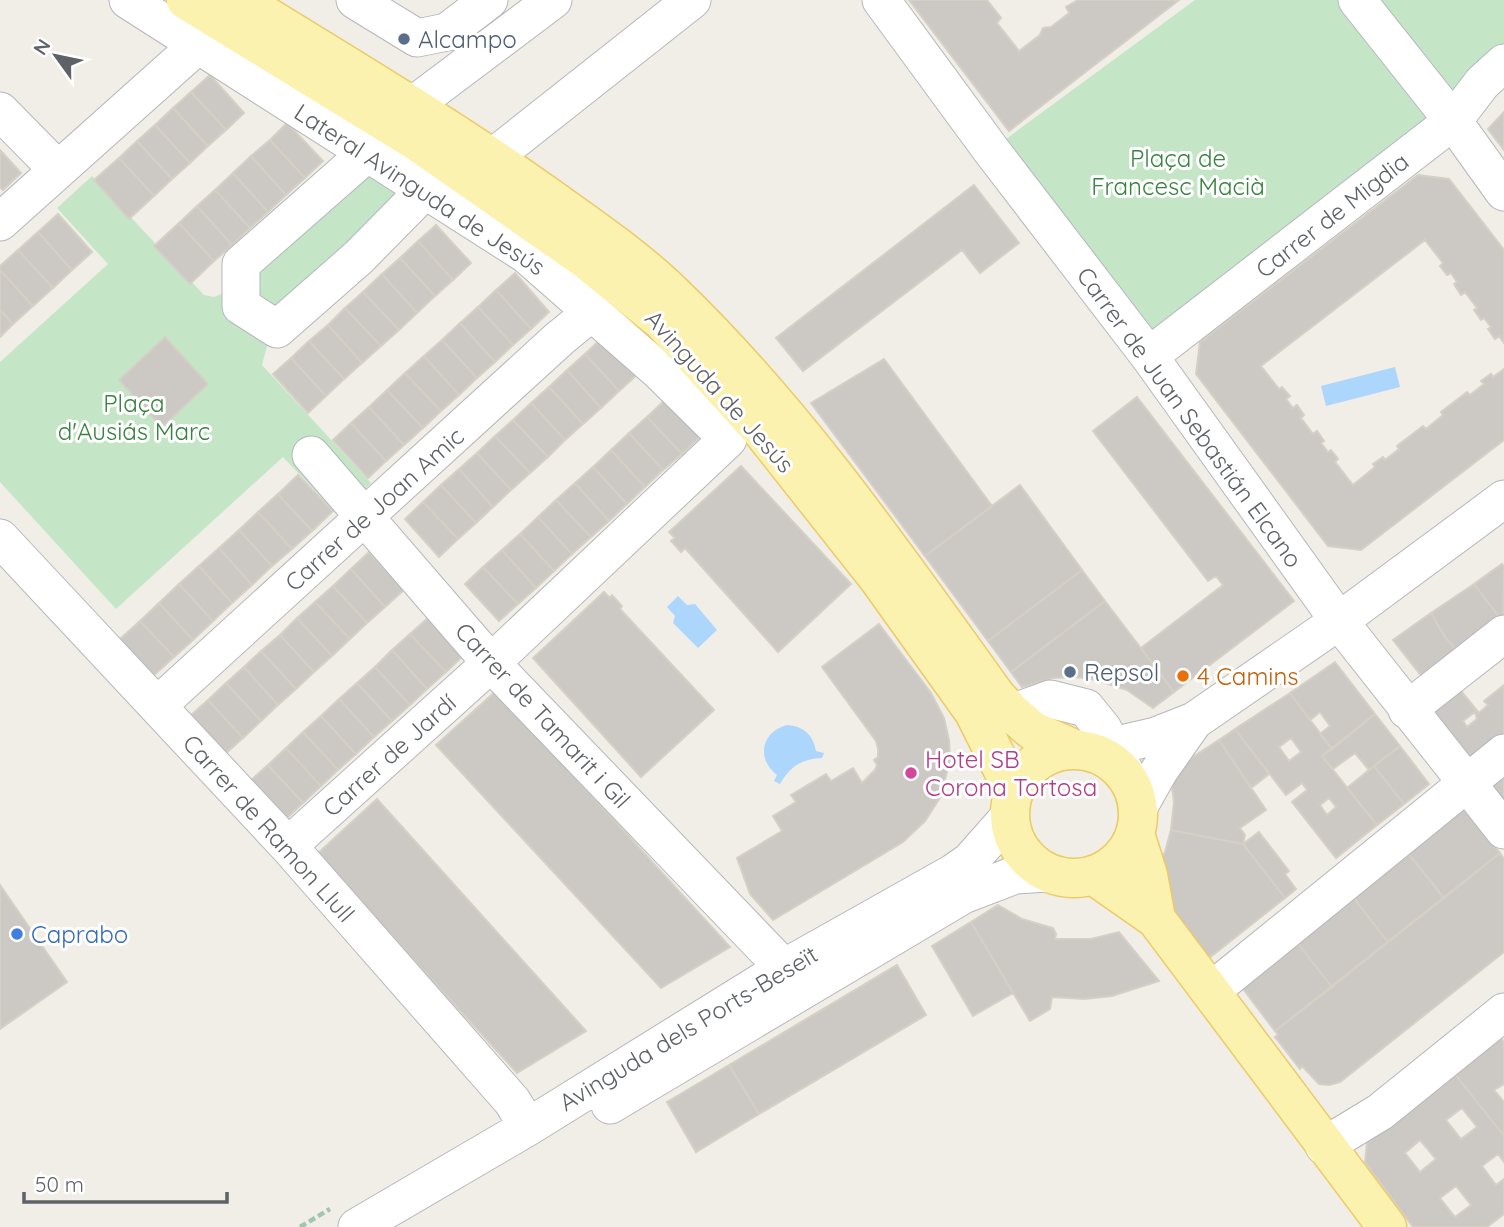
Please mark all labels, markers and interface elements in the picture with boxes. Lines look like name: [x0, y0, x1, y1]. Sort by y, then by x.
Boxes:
north arrow: [21, 21, 91, 91]
place label: Alcampo: [418, 24, 517, 54]
marker: Alcampo: [396, 31, 412, 47]
text: N: [28, 34, 56, 59]
street label: Lateral Avinguda de Jesús: [289, 97, 551, 281]
park label: Plaça de Francesc Macià: [1091, 143, 1265, 201]
street label: Carrer de Migdia: [1250, 146, 1414, 284]
street label: Carrer de Juan Sebastián Elcano: [1071, 261, 1309, 573]
street label: Avinguda de Jesús: [639, 303, 801, 479]
park label: Plaça d'Ausiás Marc: [58, 388, 210, 446]
street label: Carrer de Joan Amic: [278, 421, 470, 597]
street label: Carrer de Tamarit i Gil: [449, 616, 637, 814]
place label: Repsol: [1084, 657, 1159, 687]
place label: 4 Camins: [1197, 661, 1299, 691]
marker: Repsol: [1062, 664, 1078, 680]
marker: 4 Camins: [1175, 668, 1191, 684]
street label: Carrer de Jardí: [316, 687, 462, 823]
street label: Carrer de Ramon Llull: [177, 728, 361, 928]
place label: Hotel SB Corona Tortosa: [925, 744, 1097, 802]
marker: Hotel SB Corona Tortosa: [903, 765, 919, 781]
place label: Caprabo: [31, 919, 128, 949]
marker: Caprabo: [9, 926, 25, 942]
street label: Avinguda dels Ports-Beseït: [553, 939, 823, 1117]
scale bar: [24, 1160, 228, 1204]
text: 50 m: [35, 1171, 84, 1197]

